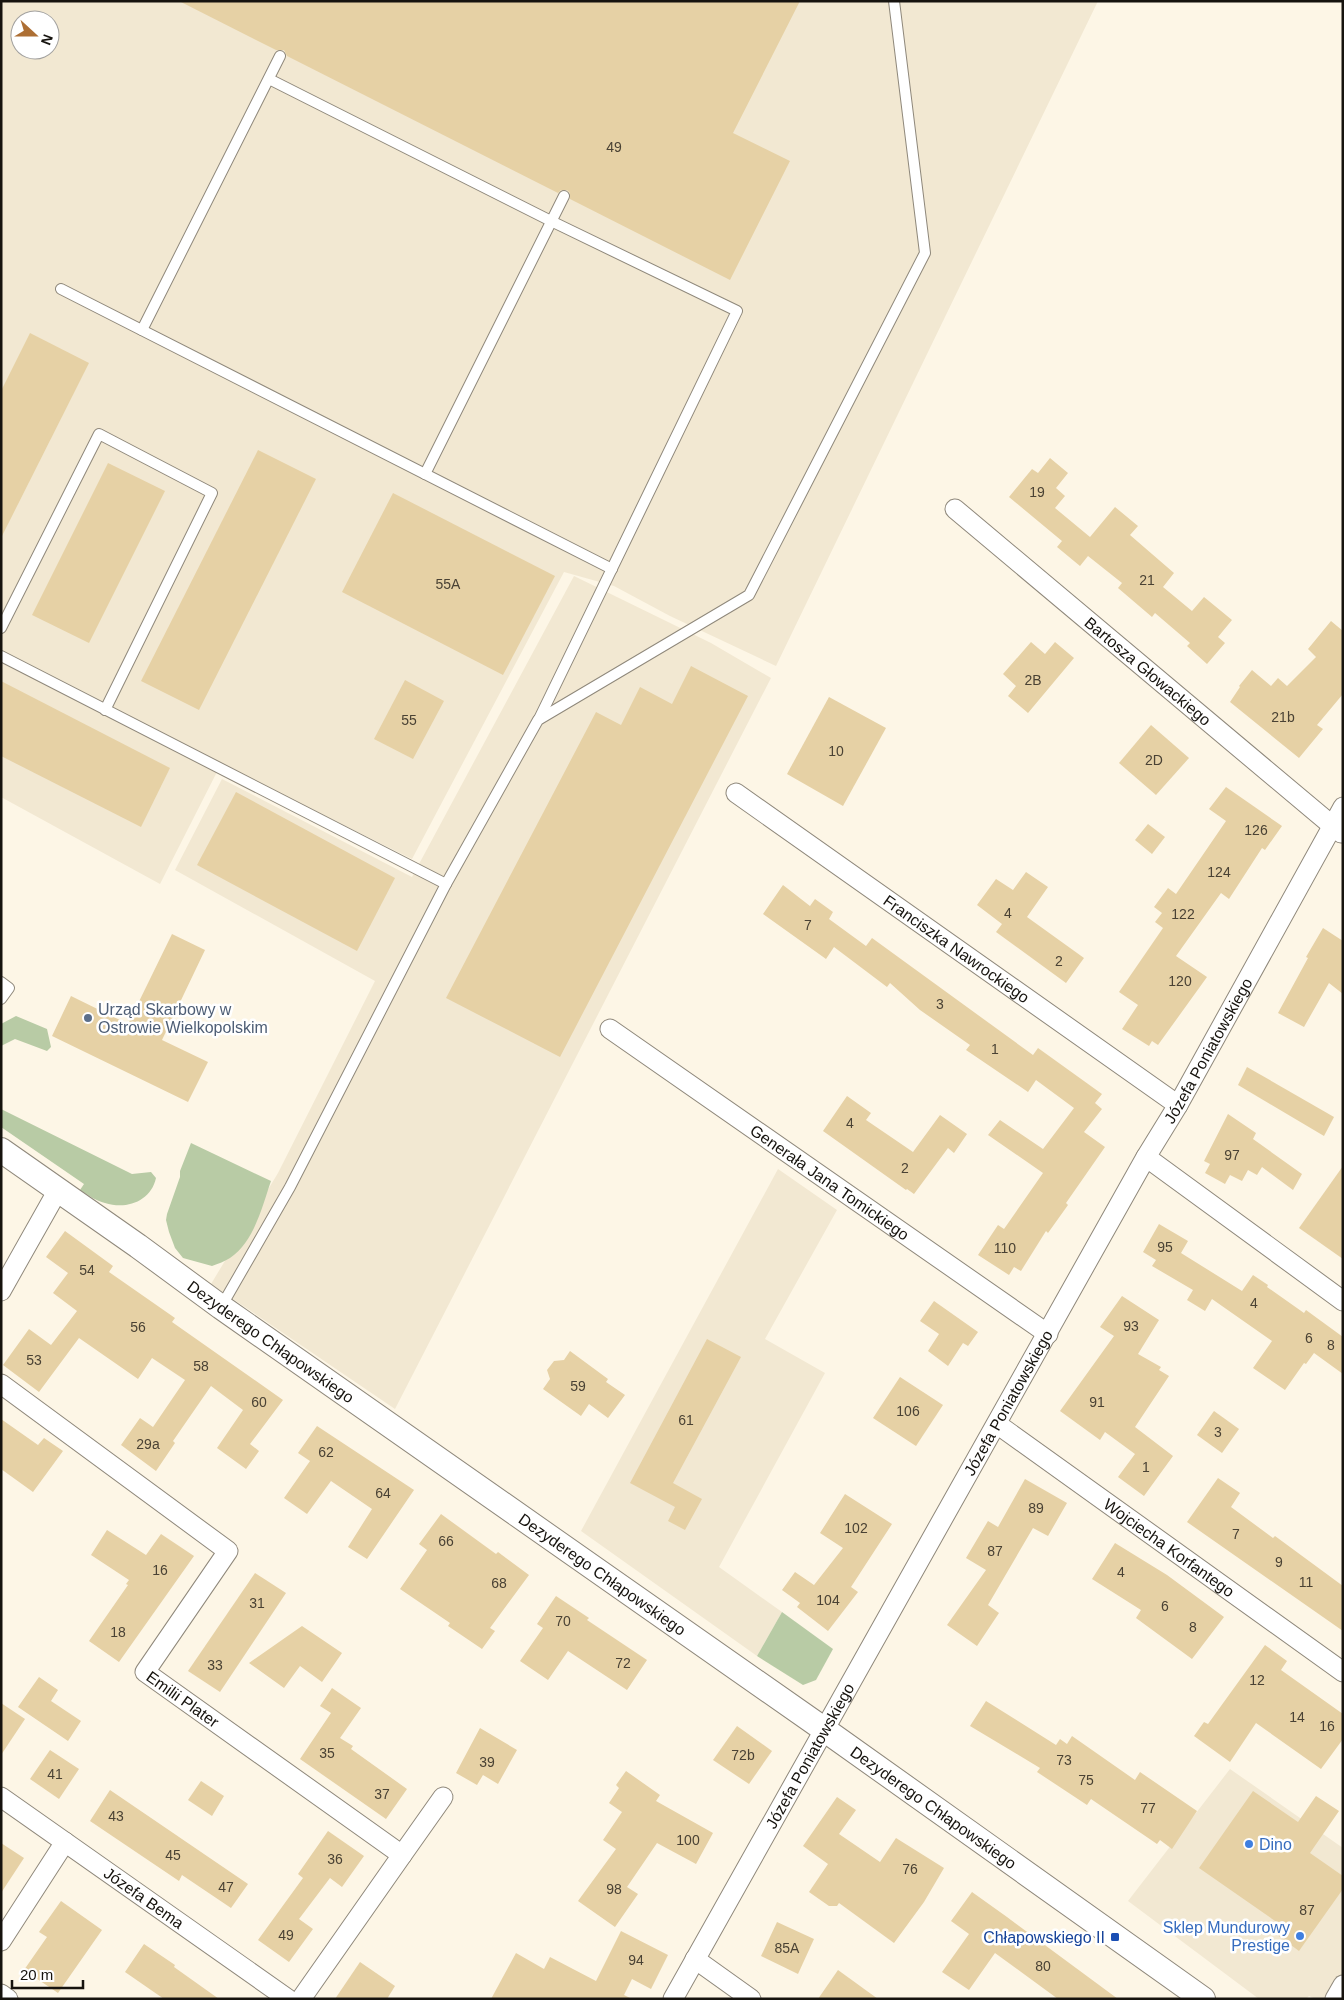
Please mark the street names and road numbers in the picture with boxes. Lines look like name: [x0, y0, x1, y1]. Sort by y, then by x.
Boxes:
street label: Bartosza Głowackiego: [1082, 613, 1215, 729]
street label: Franciszka Nawrockiego: [880, 891, 1033, 1006]
street label: Józefa Poniatowskiego: [1160, 975, 1255, 1126]
street label: Generała Jana Tomickiego: [747, 1121, 913, 1243]
street label: Dezyderego Chłapowskiego: [185, 1277, 357, 1406]
street label: Józefa Poniatowskiego: [960, 1327, 1056, 1478]
street label: Wojciecha Korfantego: [1101, 1495, 1238, 1600]
street label: Dezyderego Chłapowskiego: [516, 1510, 689, 1638]
street label: Emilii Plater: [143, 1668, 223, 1731]
street label: Józefa Poniatowskiego: [762, 1680, 857, 1831]
street label: Dezyderego Chłapowskiego: [847, 1743, 1020, 1872]
street label: Józefa Bema: [101, 1864, 187, 1932]

